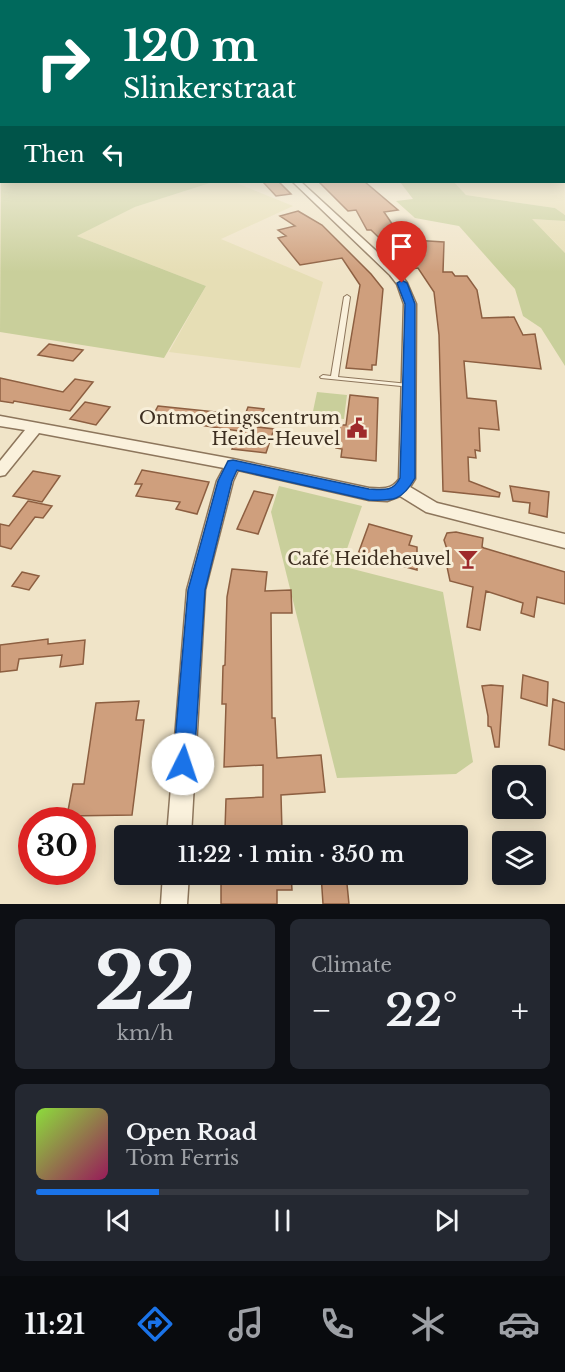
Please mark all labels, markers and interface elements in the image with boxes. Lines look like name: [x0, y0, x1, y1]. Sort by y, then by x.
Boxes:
text: 120 m: [123, 20, 258, 72]
icon: right: [24, 24, 102, 102]
text: Slinkerstraat: [123, 72, 296, 105]
icon: left: [97, 138, 130, 171]
text: Then: [24, 141, 85, 168]
pin: [376, 221, 427, 283]
icon: arrive: [385, 230, 418, 263]
place label: Ontmoetingscentrum Heide-Heuvel: [139, 407, 340, 450]
public building icon: Ontmoetingscentrum Heide-Heuvel: [345, 416, 369, 440]
bar icon: Café Heideheuvel: [456, 547, 480, 571]
place label: Café Heideheuvel: [287, 548, 451, 570]
position arrow: [151, 732, 215, 796]
map controls: [492, 765, 546, 885]
button: search: [492, 765, 546, 819]
speed limit sign: 30: [18, 807, 96, 885]
button: layers: [492, 831, 546, 885]
text: 11:22 · 1 min · 350 m: [178, 841, 404, 868]
text: 22: [94, 933, 196, 1030]
text: Climate: [311, 953, 392, 977]
text: 22°: [385, 982, 458, 1038]
text: −: [311, 990, 332, 1031]
text: +: [511, 990, 529, 1031]
text: km/h: [117, 1021, 173, 1045]
text: Open Road: [126, 1119, 257, 1146]
text: Tom Ferris: [126, 1146, 239, 1170]
icon: previous: [102, 1204, 135, 1237]
icon: pause: [266, 1204, 299, 1237]
icon: next: [430, 1204, 463, 1237]
icon: directions: [134, 1303, 176, 1345]
icon: music: [225, 1303, 267, 1345]
icon: phone: [316, 1303, 358, 1345]
icon: climate: [407, 1303, 449, 1345]
icon: car: [498, 1303, 540, 1345]
text: 11:21: [25, 1308, 85, 1341]

